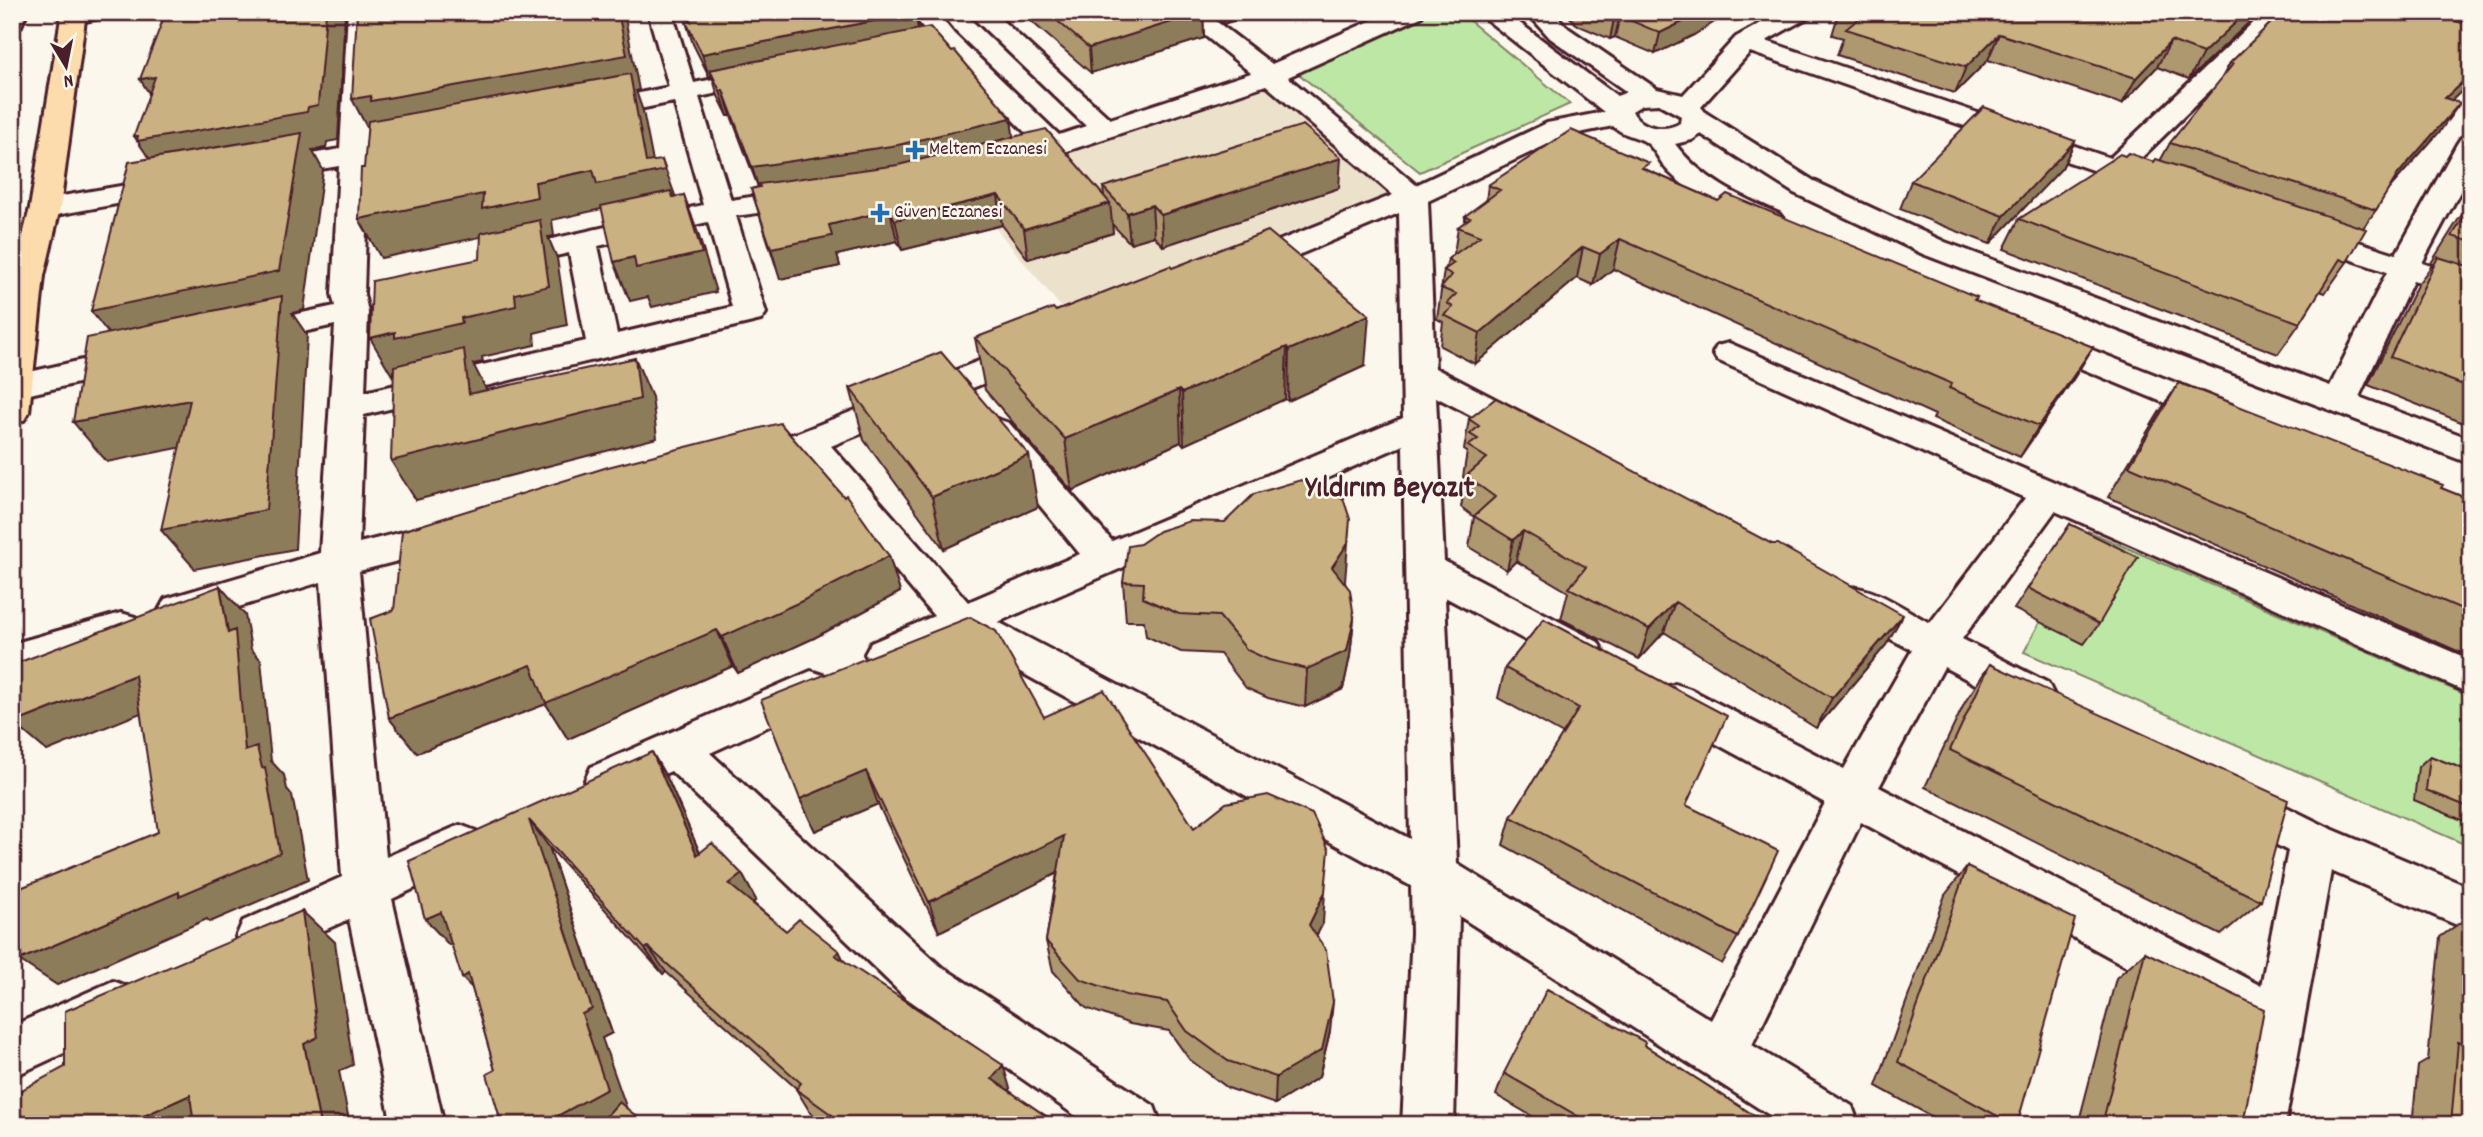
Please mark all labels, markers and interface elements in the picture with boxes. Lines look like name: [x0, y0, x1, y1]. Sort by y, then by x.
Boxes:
north arrow: [32, 32, 102, 102]
text: N: [61, 65, 75, 93]
place label: Meltem Eczanesi: [929, 137, 1047, 164]
marker: Meltem Eczanesi: [907, 142, 923, 158]
place label: Güven Eczanesi: [894, 200, 1003, 227]
marker: Güven Eczanesi: [872, 205, 888, 221]
district label: Yıldırım Beyazıt: [1305, 469, 1475, 512]

